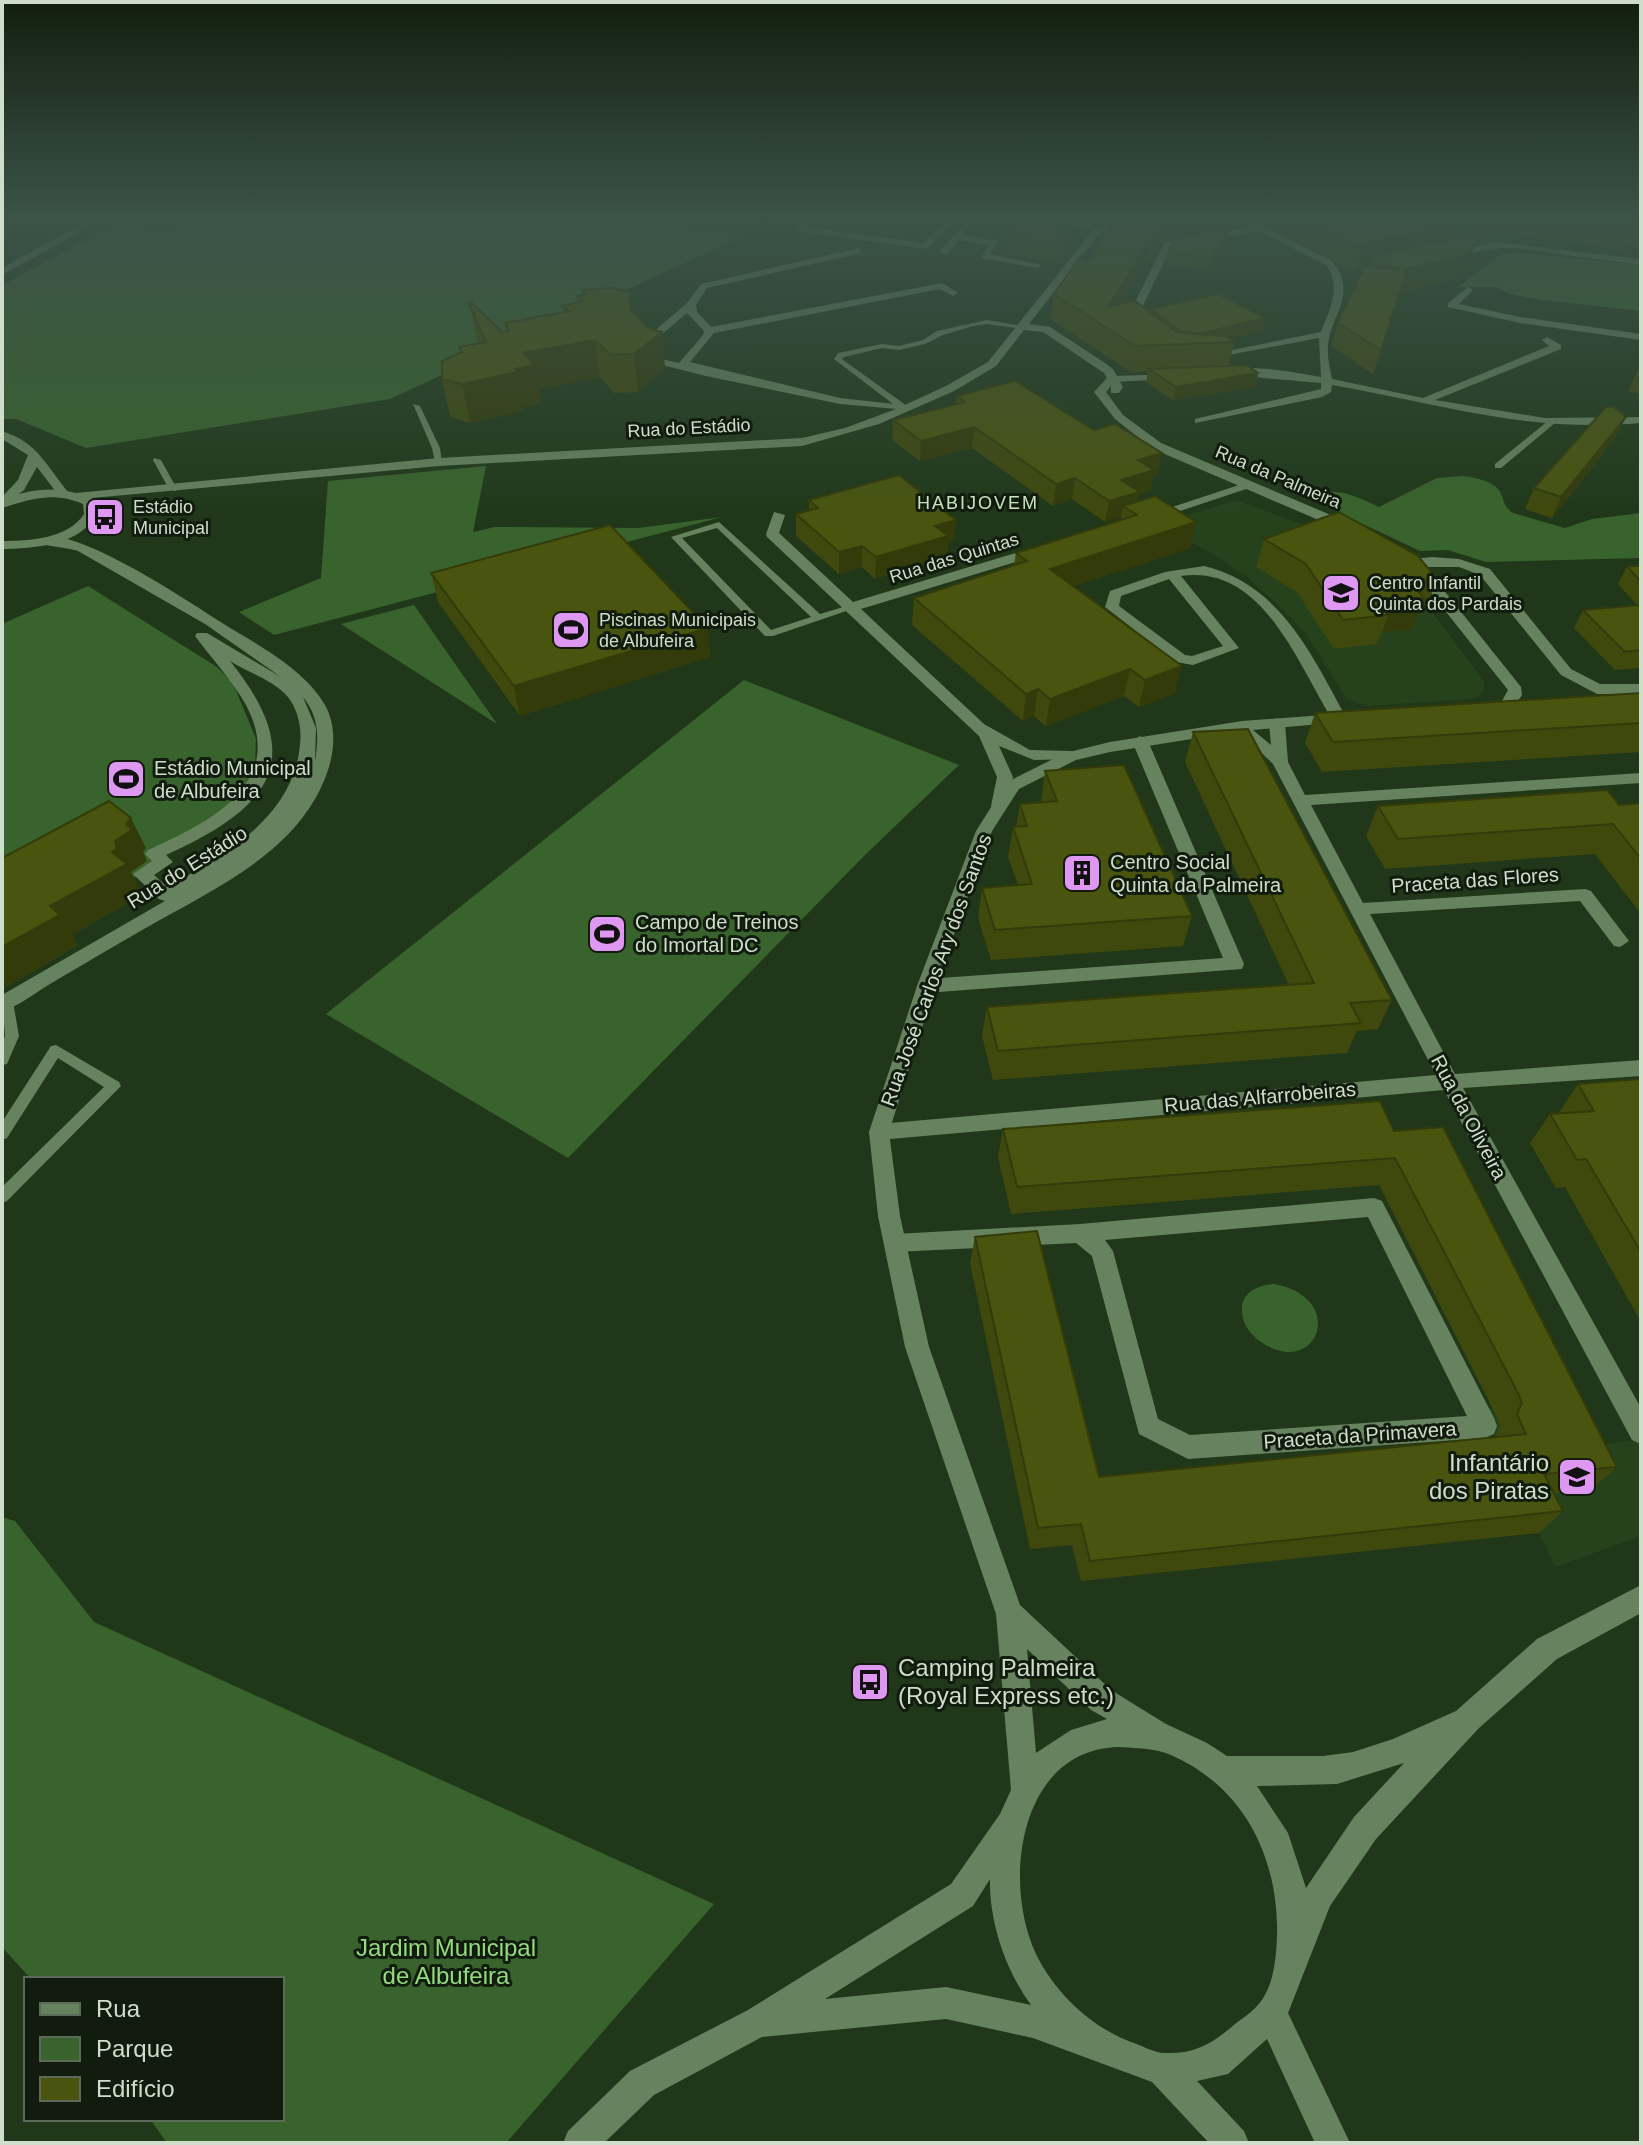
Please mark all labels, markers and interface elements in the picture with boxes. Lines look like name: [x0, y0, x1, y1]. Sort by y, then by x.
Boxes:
street label: Rua do Estádio: [627, 415, 751, 441]
street label: Rua da Palmeira: [1212, 442, 1345, 513]
district label: HABIJOVEM: [917, 493, 1039, 513]
bus stop icon: Estádio Municipal: [84, 496, 126, 538]
place label: Estádio Municipal: [133, 497, 209, 538]
street label: Rua das Quintas: [887, 529, 1021, 587]
school or university icon: Centro Infantil Quinta dos Pardais: [1320, 572, 1362, 614]
place label: Centro Infantil Quinta dos Pardais: [1369, 573, 1522, 614]
sports icon: Piscinas Municipais de Albufeira: [550, 609, 592, 651]
place label: Piscinas Municipais de Albufeira: [599, 610, 756, 651]
place label: Estádio Municipal de Albufeira: [154, 757, 311, 802]
sports icon: Estádio Municipal de Albufeira: [105, 758, 147, 800]
street label: Rua do Estádio: [123, 821, 251, 913]
street label: Rua José Carlos Ary dos Santos: [876, 831, 996, 1109]
place label: Centro Social Quinta da Palmeira: [1110, 851, 1282, 896]
building icon: Centro Social Quinta da Palmeira: [1061, 852, 1103, 894]
street label: Praceta das Flores: [1391, 863, 1559, 897]
place label: Campo de Treinos do Imortal DC: [635, 911, 798, 956]
sports icon: Campo de Treinos do Imortal DC: [586, 913, 628, 955]
street label: Rua da Oliveira: [1427, 1051, 1511, 1184]
street label: Rua das Alfarrobeiras: [1163, 1078, 1357, 1116]
street label: Praceta da Primavera: [1263, 1417, 1458, 1453]
place label: Infantário dos Piratas: [1429, 1449, 1549, 1504]
school or university icon: Infantário dos Piratas: [1556, 1456, 1598, 1498]
place label: Camping Palmeira (Royal Express etc.): [898, 1654, 1114, 1709]
bus stop icon: Camping Palmeira (Royal Express etc.): [849, 1661, 891, 1703]
park label: Jardim Municipal de Albufeira: [356, 1934, 536, 1989]
legend: [24, 1977, 284, 2121]
text: Rua: [96, 1995, 141, 2022]
text: Parque: [96, 2035, 173, 2062]
text: Edifício: [96, 2075, 175, 2102]

